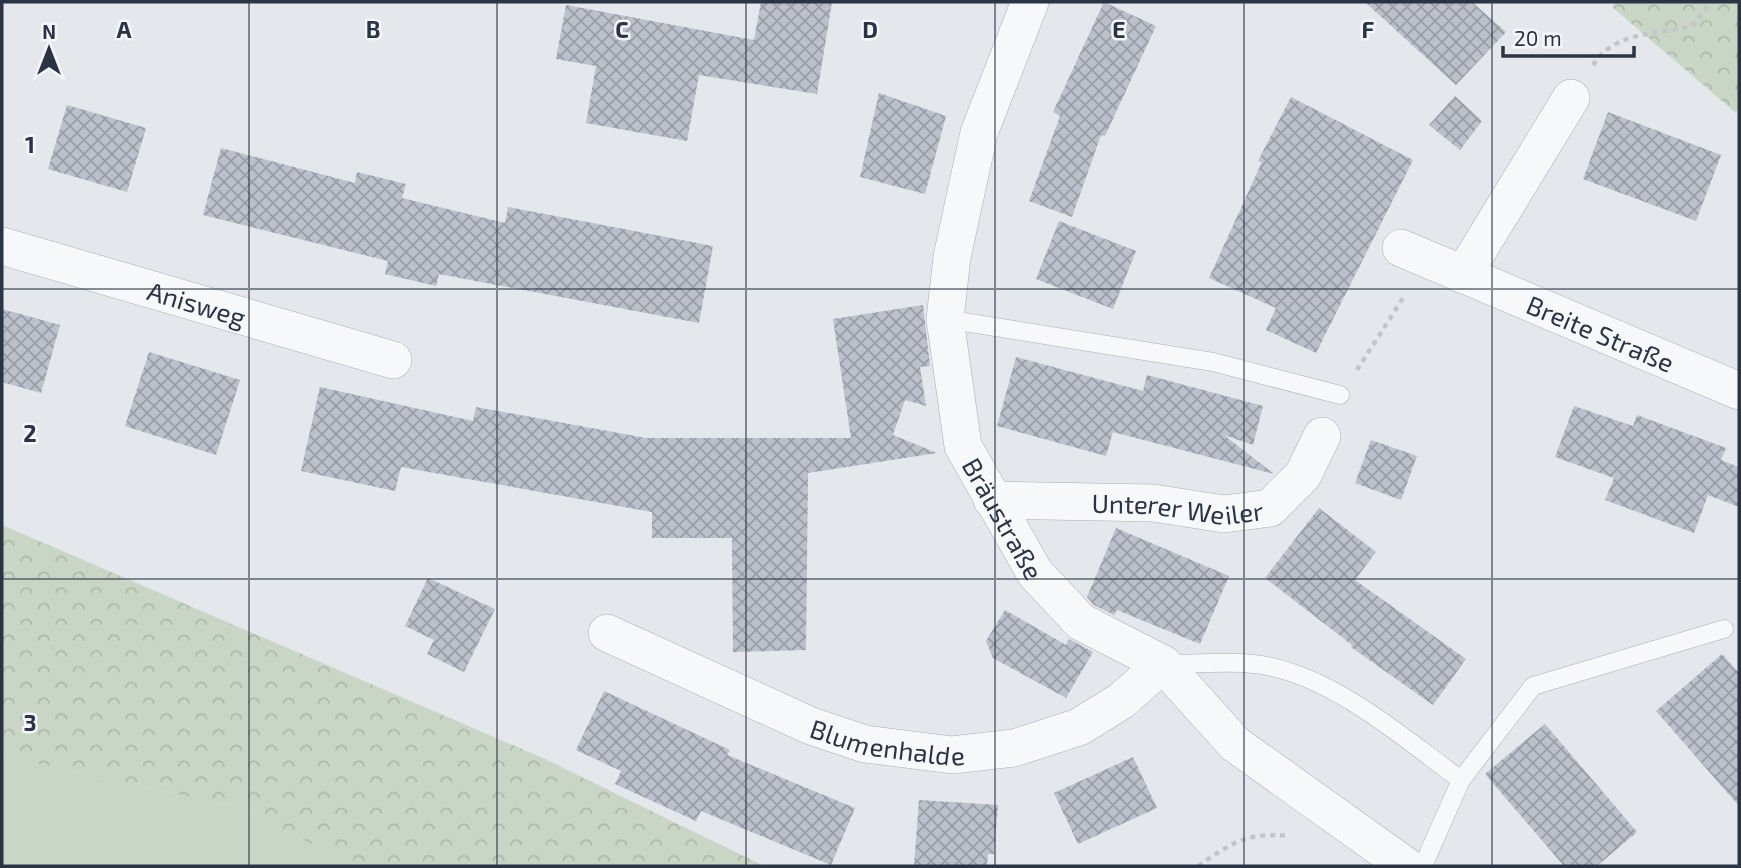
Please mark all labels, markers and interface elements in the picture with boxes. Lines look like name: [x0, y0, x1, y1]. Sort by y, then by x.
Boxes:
north arrow: [14, 14, 84, 84]
scale bar: [1503, 14, 1634, 58]
text: A: [116, 15, 132, 43]
text: B: [366, 15, 380, 43]
text: C: [615, 15, 629, 43]
text: D: [862, 15, 878, 43]
text: E: [1112, 15, 1126, 43]
text: F: [1362, 15, 1375, 43]
text: N: [42, 20, 56, 43]
text: 20 m: [1514, 25, 1562, 50]
text: 1: [25, 130, 35, 158]
street label: Anisweg: [144, 274, 250, 332]
street label: Breite Straße: [1523, 288, 1679, 377]
text: 2: [23, 419, 37, 447]
street label: Bräustraße: [957, 452, 1051, 584]
street label: Unterer Weiler: [1091, 486, 1265, 529]
text: 3: [23, 708, 37, 736]
street label: Blumenhalde: [807, 711, 966, 771]

